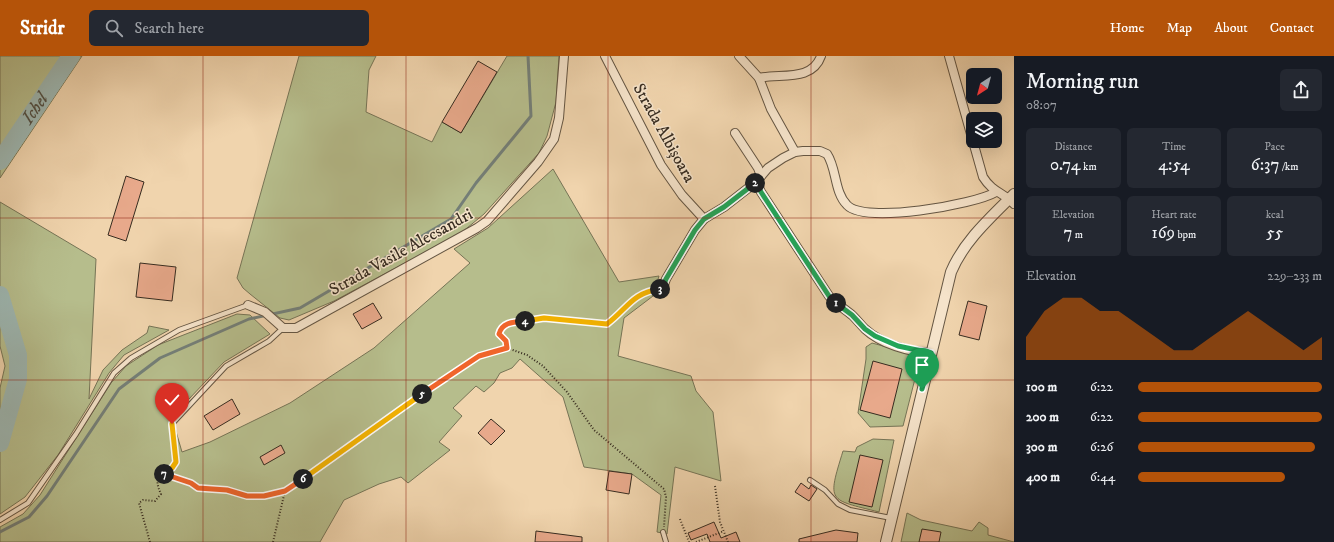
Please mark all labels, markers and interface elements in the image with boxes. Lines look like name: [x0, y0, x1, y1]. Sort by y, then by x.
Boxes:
search box: [89, 10, 369, 46]
text: Stridr: [20, 17, 65, 40]
icon: search: [103, 17, 125, 39]
text: Search here: [135, 19, 204, 38]
text: Home: [1110, 19, 1144, 37]
text: Map: [1166, 19, 1192, 37]
text: About: [1214, 19, 1248, 37]
text: Contact: [1270, 19, 1314, 37]
north arrow: [966, 68, 1002, 104]
map controls: [966, 68, 1002, 148]
text: Morning run: [1026, 68, 1139, 95]
button: share: [1280, 69, 1322, 111]
street label: Strada Albișoara: [628, 79, 701, 187]
water label: Ichel: [17, 87, 55, 129]
text: 08:07: [1026, 97, 1057, 113]
button: layers: [966, 112, 1002, 148]
text: Distance: [1054, 140, 1092, 154]
text: Time: [1162, 140, 1186, 154]
text: Pace: [1264, 140, 1285, 154]
text: 0.74: [1050, 154, 1081, 176]
text: 4:54: [1158, 154, 1190, 176]
text: 6:37: [1251, 154, 1279, 176]
text: km: [1081, 160, 1097, 174]
text: /km: [1279, 160, 1298, 174]
pin: 2: [745, 173, 765, 193]
text: 2: [752, 176, 758, 190]
street label: Strada Vasile Alecsandri: [325, 203, 477, 301]
text: Elevation: [1052, 208, 1095, 222]
text: Heart rate: [1151, 208, 1197, 222]
text: kcal: [1266, 208, 1284, 222]
text: 7: [1064, 222, 1073, 244]
text: 169: [1152, 222, 1175, 244]
text: 55: [1266, 222, 1283, 244]
text: m: [1073, 228, 1083, 242]
text: bpm: [1175, 228, 1196, 242]
text: Elevation: [1026, 268, 1076, 284]
text: 229–233 m: [1267, 268, 1322, 284]
pin: 3: [650, 279, 670, 299]
text: 3: [658, 282, 662, 296]
pin: 1: [826, 293, 846, 313]
text: 1: [834, 296, 838, 310]
pin: 4: [515, 311, 535, 331]
text: 4: [522, 314, 528, 328]
pin: [905, 348, 939, 389]
icon: arrive: [911, 354, 933, 376]
text: 100 m: [1026, 379, 1057, 395]
text: 6:22: [1090, 379, 1113, 395]
pin: [155, 383, 189, 424]
pin: 5: [412, 384, 432, 404]
text: 5: [419, 387, 425, 401]
icon: check: [161, 389, 183, 411]
text: 200 m: [1026, 409, 1059, 425]
text: 6:22: [1090, 409, 1113, 425]
text: 300 m: [1026, 439, 1057, 455]
text: 6:26: [1090, 439, 1113, 455]
pin: 7: [154, 464, 174, 484]
text: 7: [161, 467, 167, 481]
pin: 6: [293, 469, 313, 489]
text: 400 m: [1026, 469, 1060, 485]
text: 6:44: [1090, 469, 1115, 485]
text: 6: [300, 472, 306, 486]

